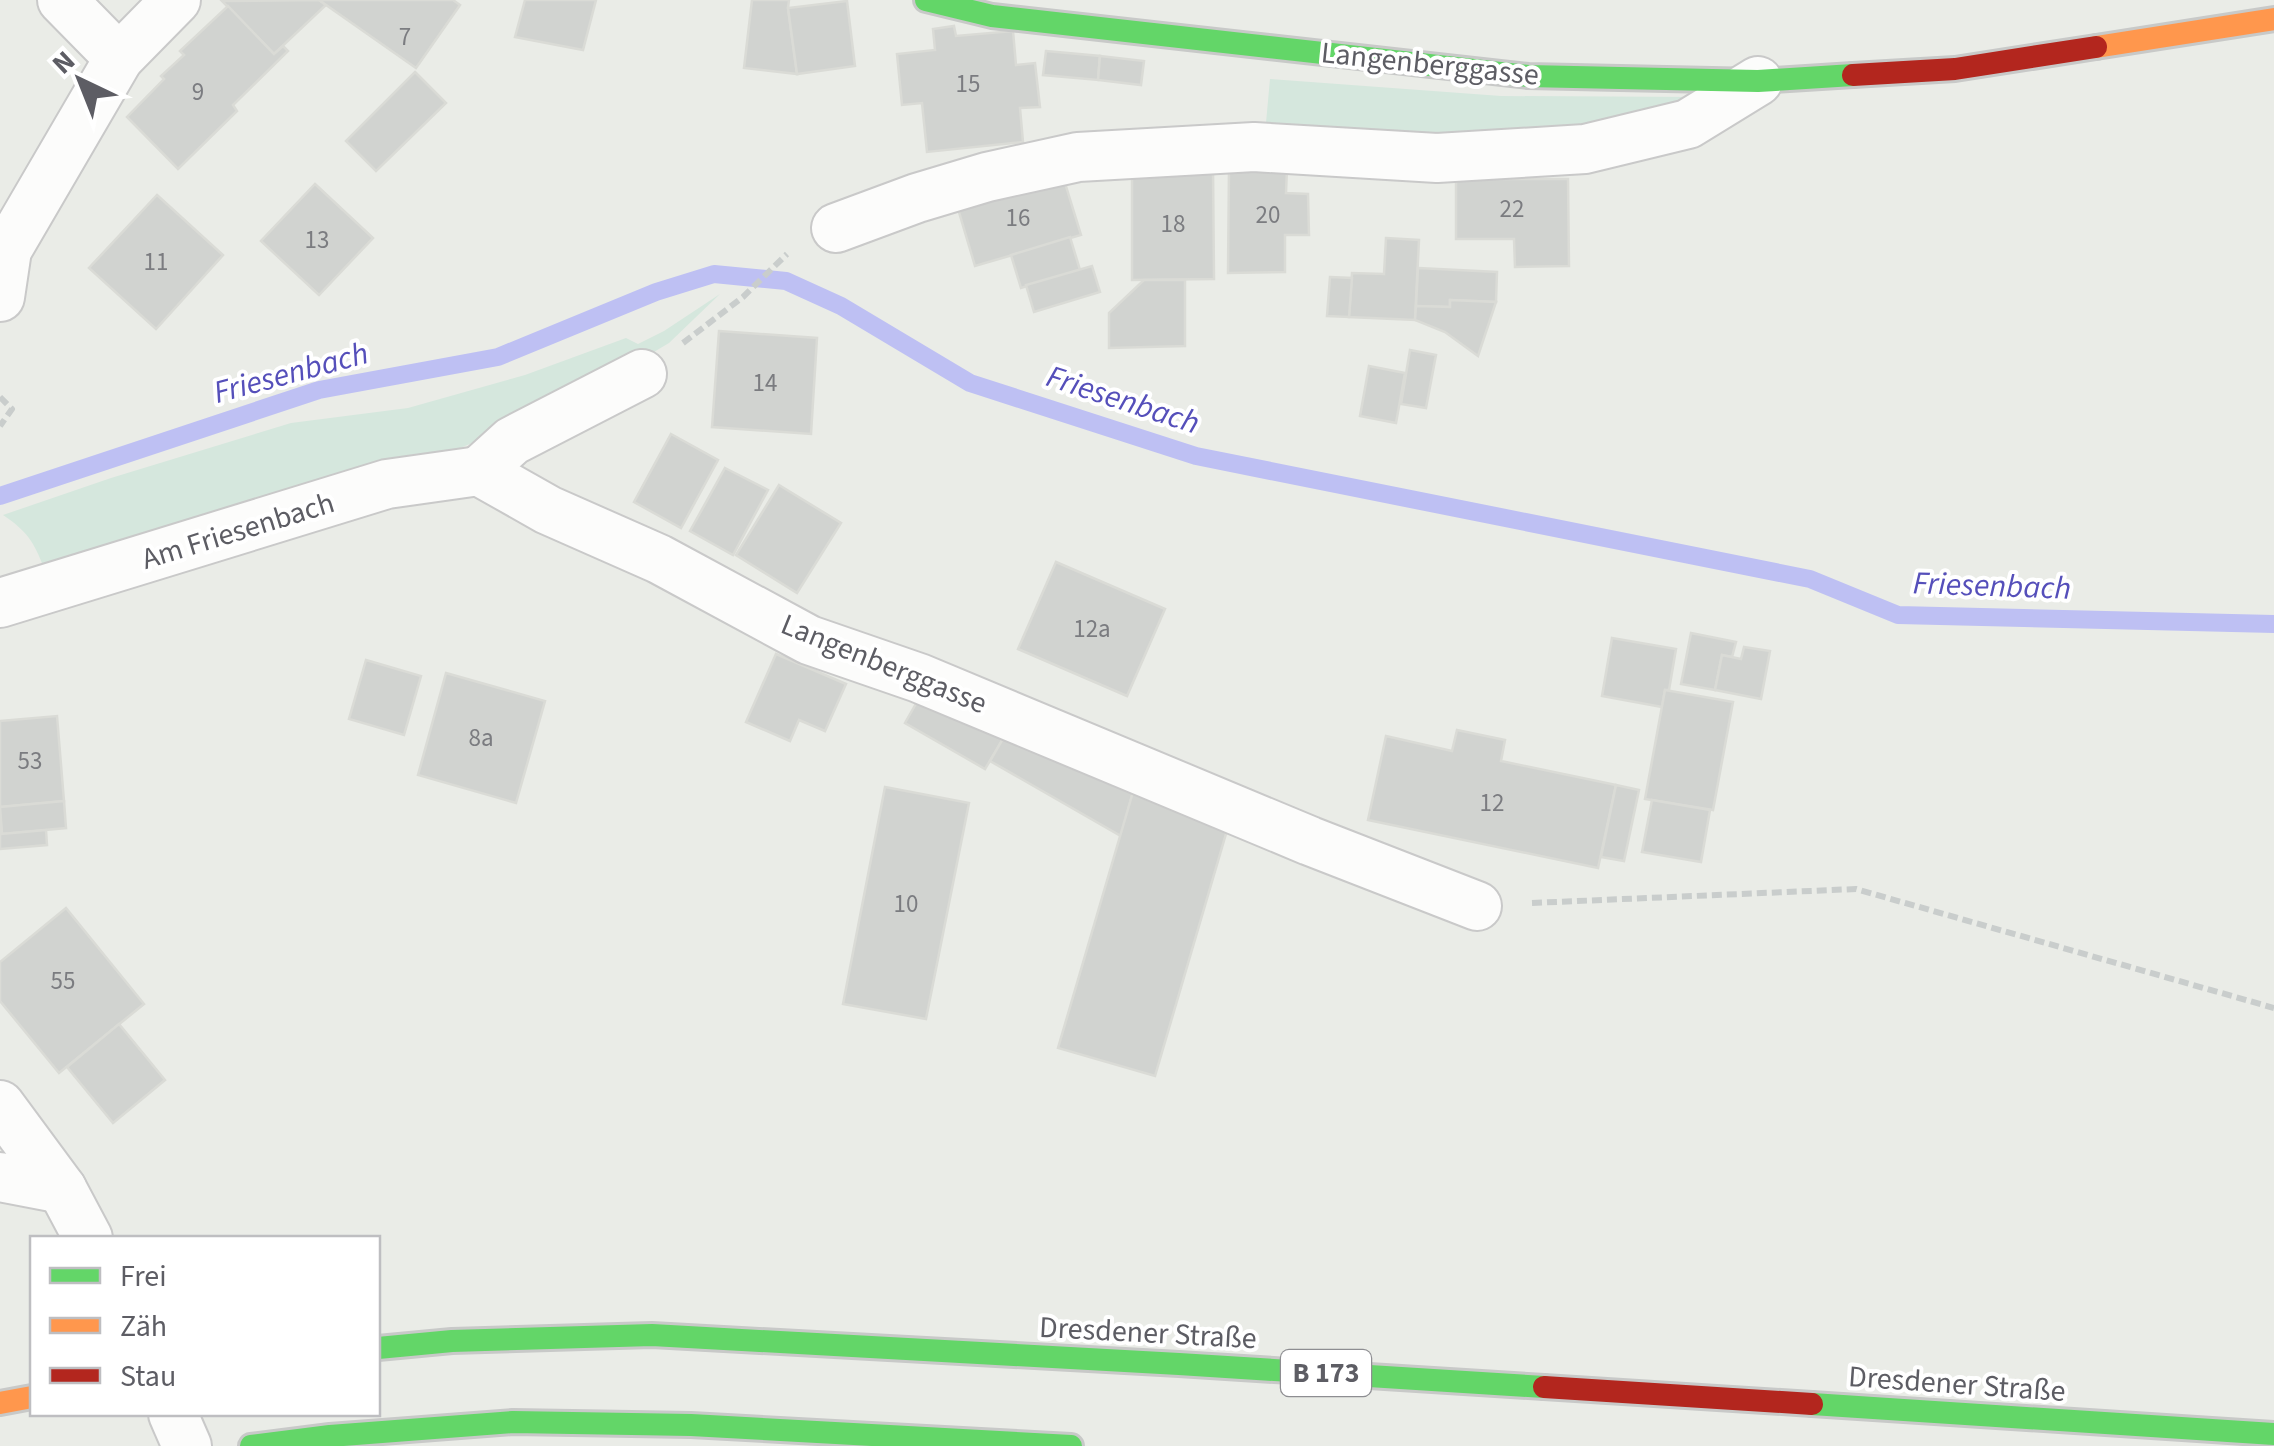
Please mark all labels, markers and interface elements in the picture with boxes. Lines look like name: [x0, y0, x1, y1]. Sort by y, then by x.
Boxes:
house number: 7: [399, 19, 411, 55]
north arrow: [30, 30, 130, 130]
street label: Langenberggasse: [1319, 31, 1541, 97]
text: N: [43, 41, 84, 83]
house number: 15: [956, 66, 980, 102]
house number: 9: [192, 74, 204, 110]
house number: 22: [1500, 191, 1524, 227]
house number: 20: [1256, 197, 1280, 233]
house number: 16: [1006, 200, 1030, 236]
house number: 18: [1161, 206, 1185, 242]
house number: 13: [305, 222, 329, 258]
house number: 11: [144, 244, 168, 280]
water label: Friesenbach: [209, 330, 373, 416]
water label: Friesenbach: [1041, 354, 1205, 446]
house number: 14: [753, 365, 777, 401]
street label: Am Friesenbach: [136, 481, 340, 581]
water label: Friesenbach: [1912, 560, 2072, 612]
street label: Langenberggasse: [775, 603, 993, 725]
house number: 12a: [1073, 611, 1111, 647]
house number: 8a: [468, 720, 494, 756]
house number: 53: [18, 743, 42, 779]
house number: 12: [1480, 785, 1504, 821]
house number: 10: [894, 886, 918, 922]
house number: 55: [51, 963, 75, 999]
legend: [30, 1236, 380, 1416]
text: Frei: [120, 1255, 167, 1298]
text: Zäh: [120, 1305, 167, 1348]
street label: Dresdener Straße: [1038, 1306, 1258, 1360]
road number: B 173: [1281, 1350, 1371, 1396]
text: Stau: [120, 1355, 176, 1398]
street label: Dresdener Straße: [1847, 1355, 2067, 1413]

